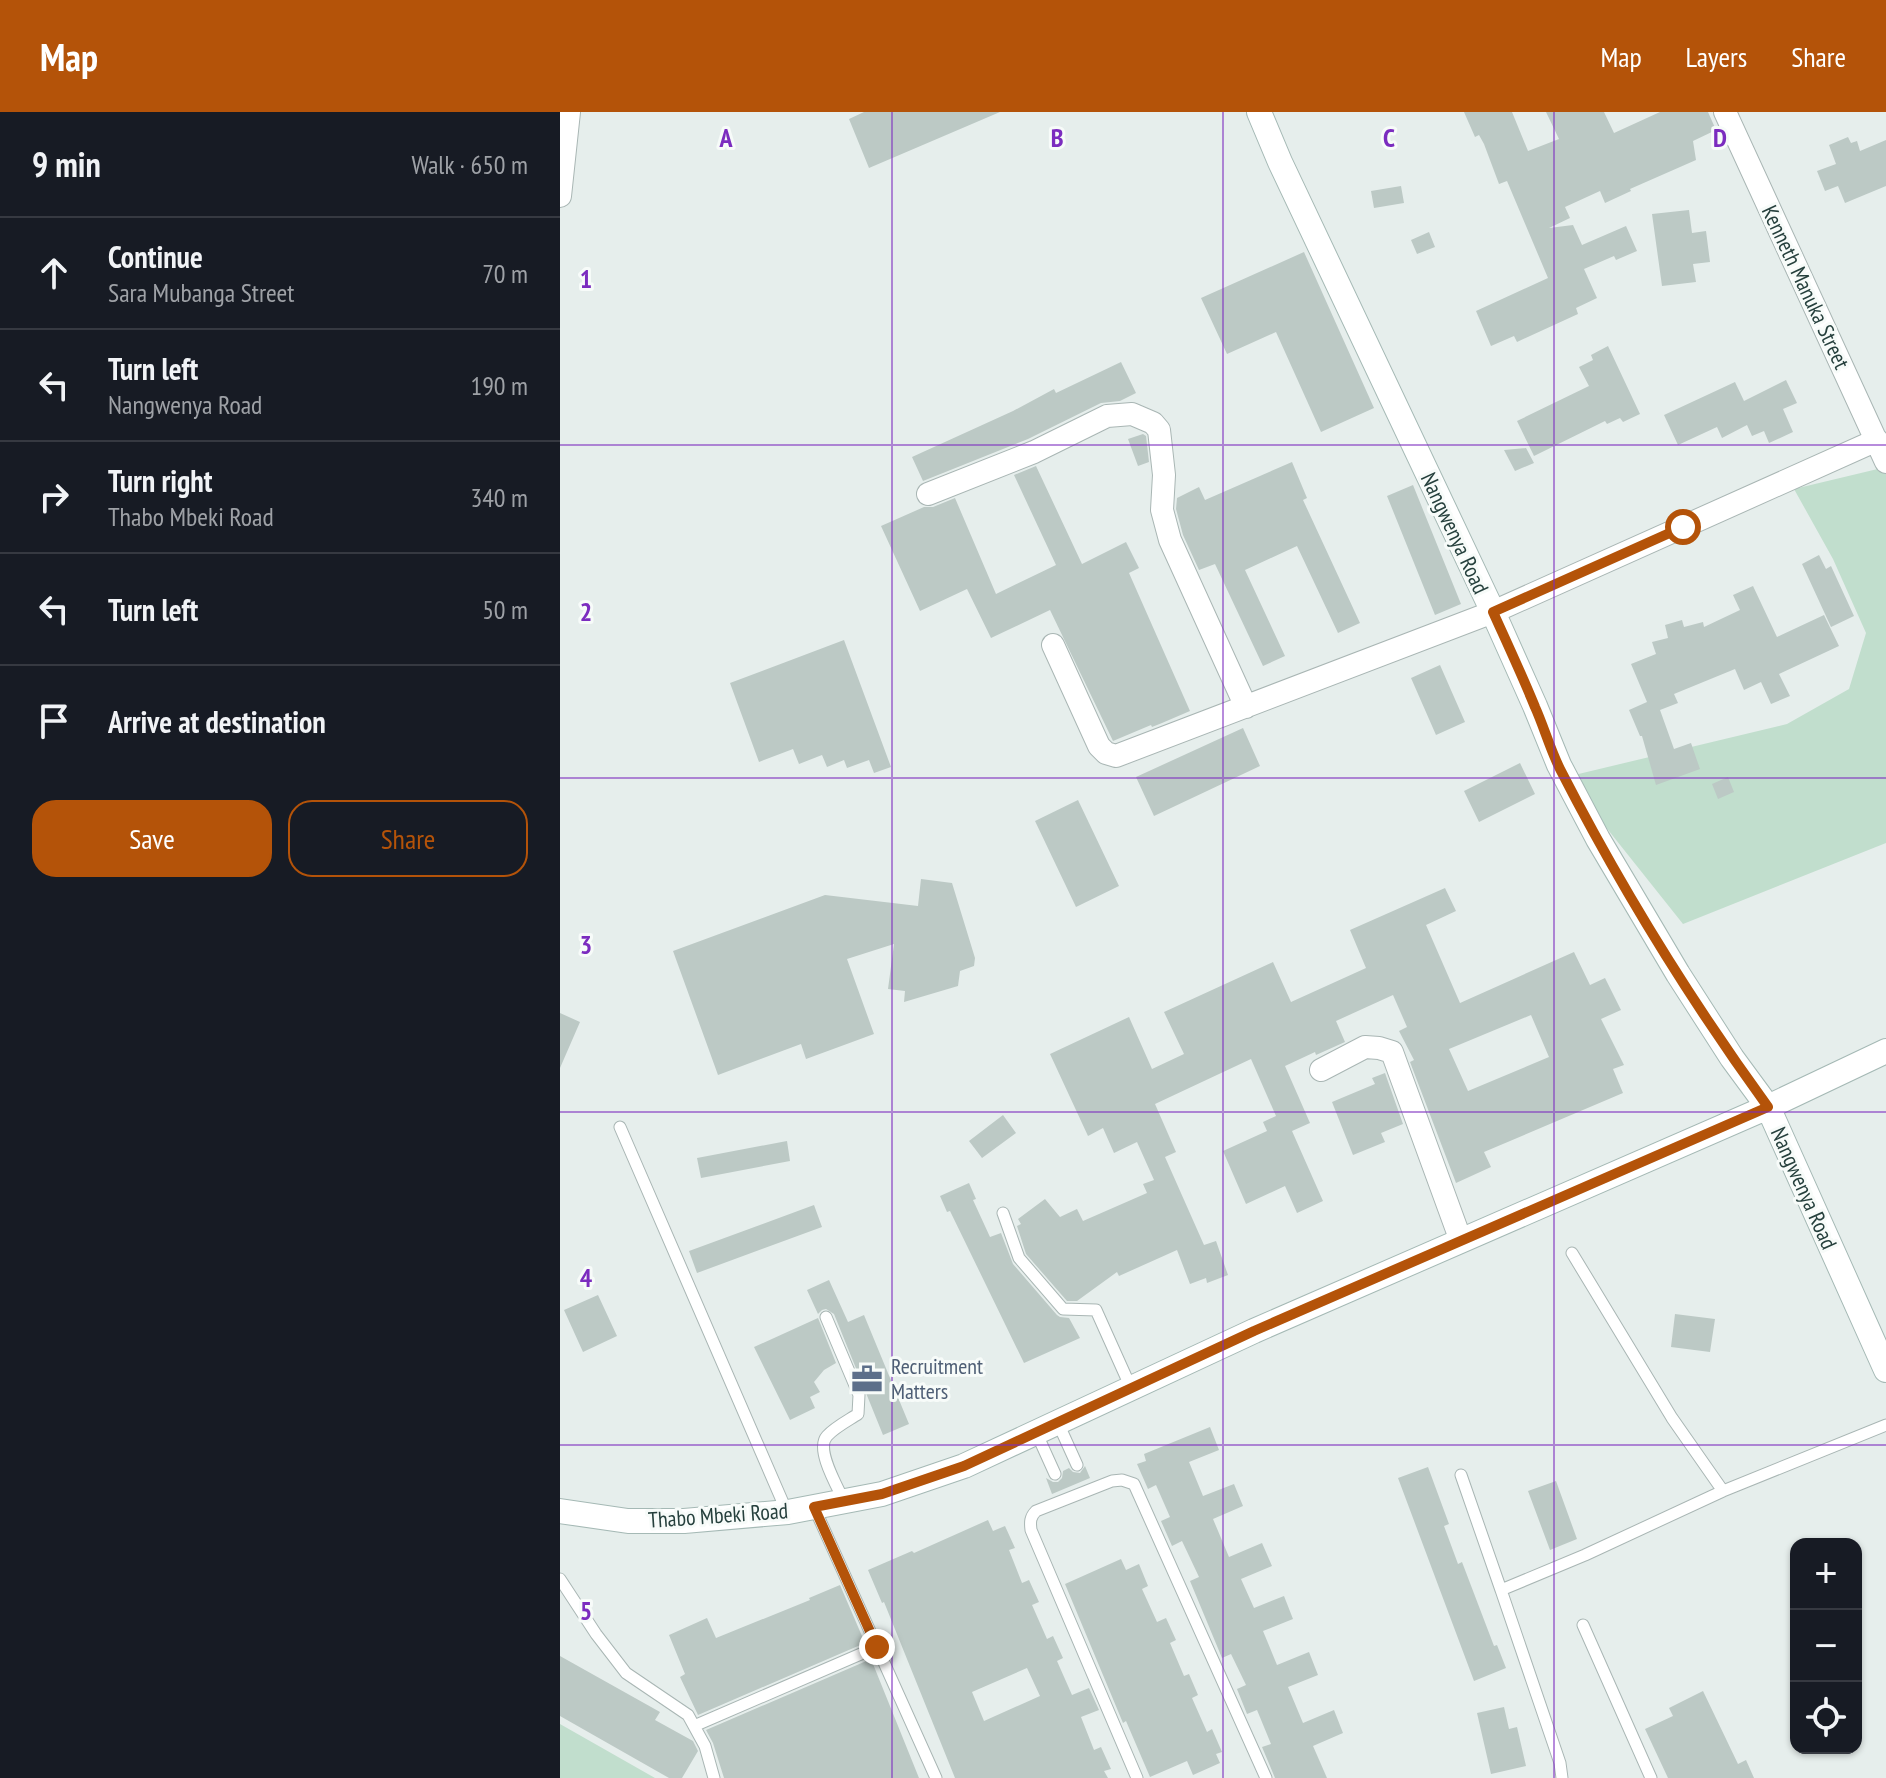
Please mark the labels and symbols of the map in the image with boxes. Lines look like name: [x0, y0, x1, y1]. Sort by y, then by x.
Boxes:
text: A: [718, 121, 733, 154]
text: B: [1051, 121, 1064, 154]
text: C: [1383, 121, 1395, 154]
text: D: [1713, 121, 1727, 154]
street label: Kenneth Manuka Street: [1756, 201, 1856, 373]
text: 1: [580, 262, 592, 295]
street label: Nangwenya Road: [1415, 468, 1495, 598]
route start: [1665, 509, 1701, 545]
text: 2: [580, 595, 592, 628]
text: 3: [580, 928, 592, 961]
street label: Nangwenya Road: [1765, 1123, 1843, 1253]
text: 4: [580, 1261, 593, 1294]
place label: Recruitment Matters: [891, 1352, 983, 1405]
office icon: Recruitment Matters: [850, 1362, 884, 1396]
street label: Thabo Mbeki Road: [647, 1496, 789, 1534]
text: 5: [580, 1594, 592, 1627]
route end: [859, 1629, 895, 1665]

